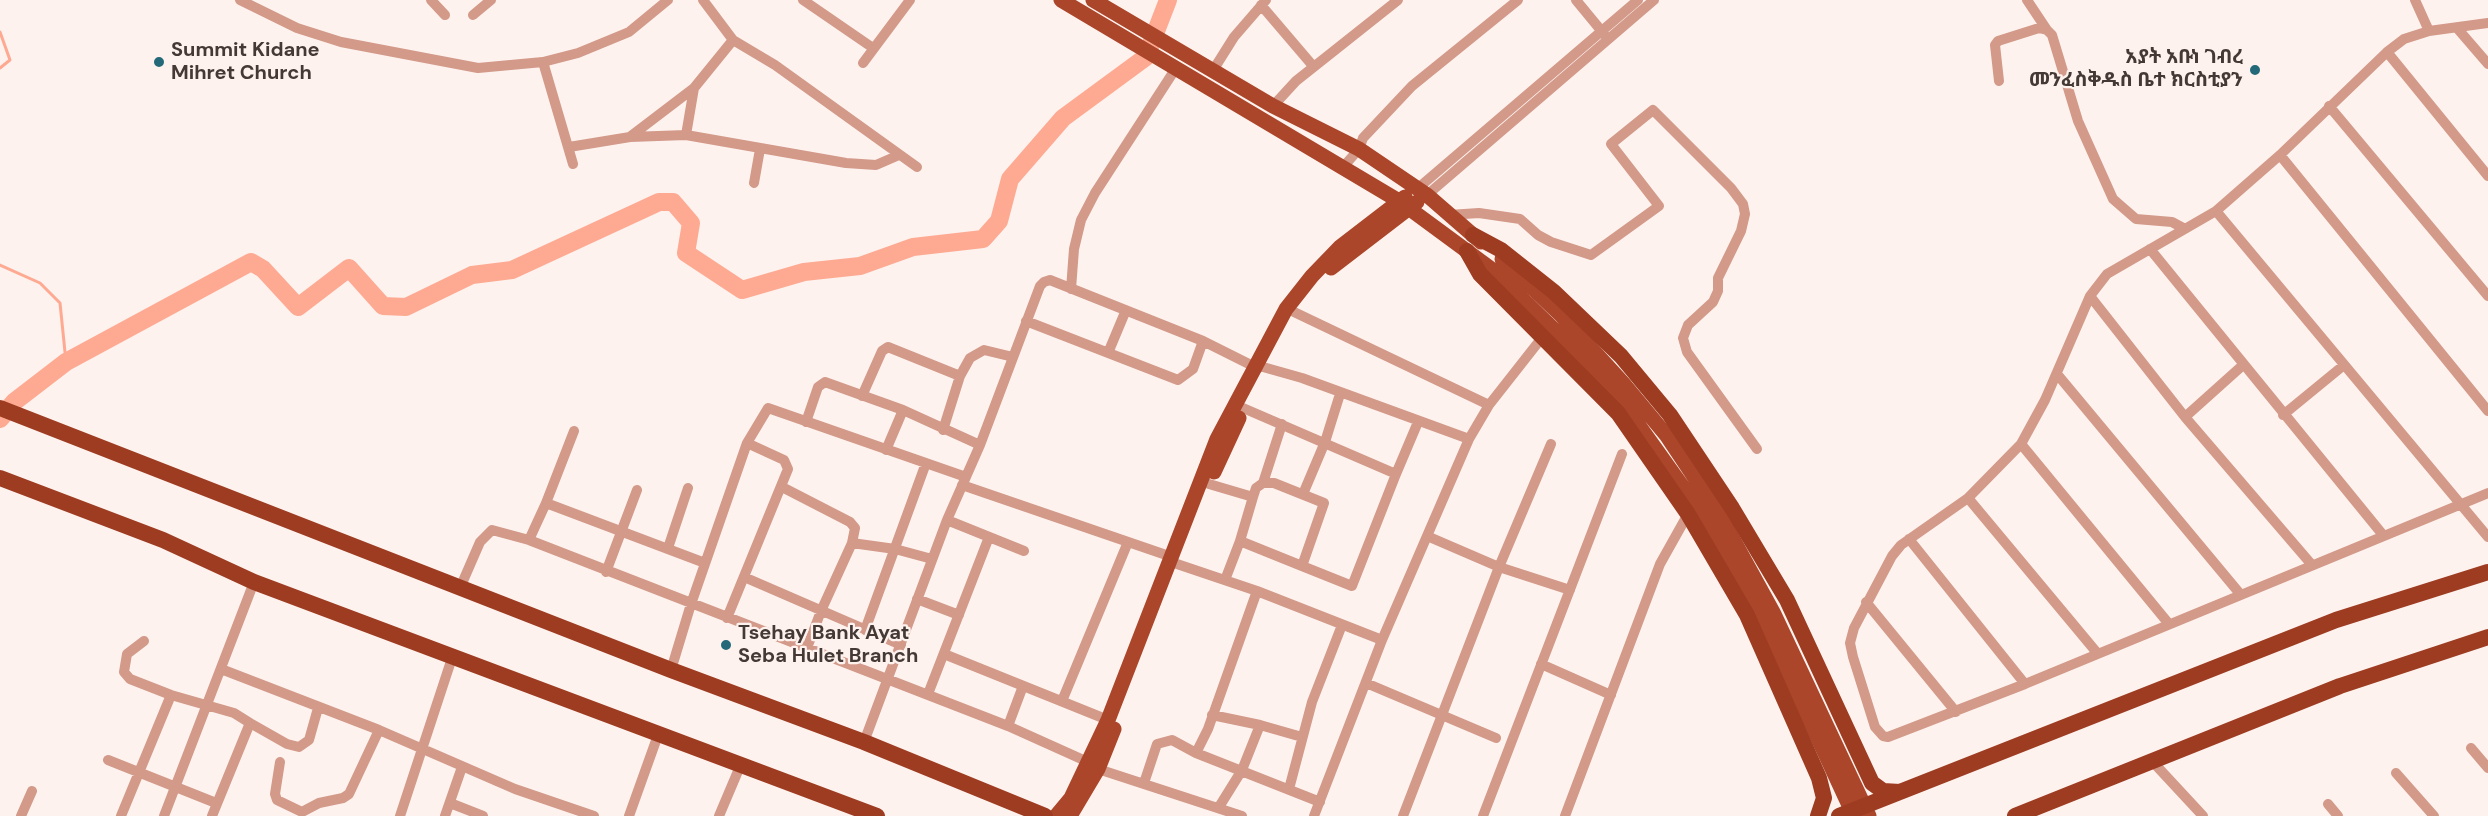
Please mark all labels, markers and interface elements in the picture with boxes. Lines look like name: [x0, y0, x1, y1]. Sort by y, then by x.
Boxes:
place label: Summit Kidane Mihret Church: [171, 39, 320, 86]
place label: አያት አቡነ ገብረ መንፈስቅዱስ ቤተ ክርስቲያን: [2029, 46, 2243, 93]
marker: Summit Kidane Mihret Church: [152, 55, 166, 69]
marker: አያት አቡነ ገብረ መንፈስቅዱስ ቤተ ክርስቲያን: [2248, 63, 2262, 77]
place label: Tsehay Bank Ayat Seba Hulet Branch: [738, 622, 918, 669]
marker: Tsehay Bank Ayat Seba Hulet Branch: [719, 638, 733, 652]

